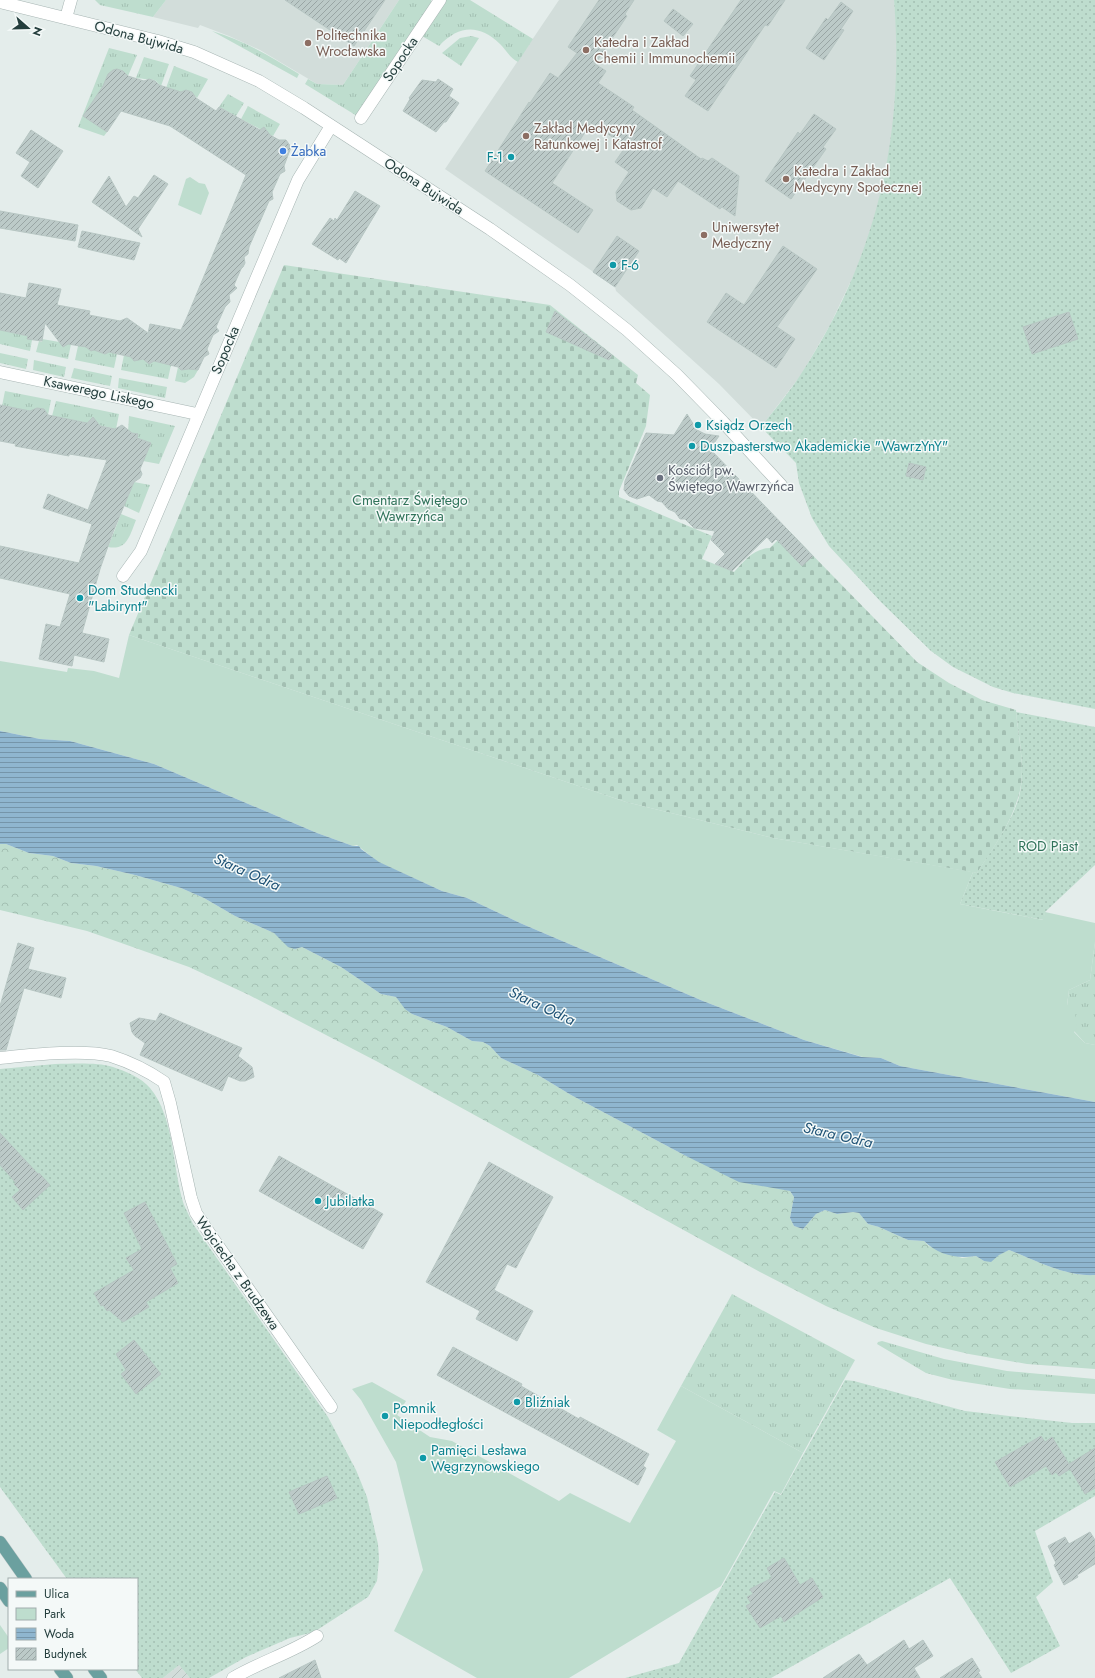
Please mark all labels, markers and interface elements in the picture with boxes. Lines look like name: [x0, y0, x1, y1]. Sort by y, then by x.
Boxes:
north arrow: [8, 8, 48, 48]
street label: Odona Bujwida: [92, 15, 186, 59]
text: N: [28, 25, 46, 38]
place label: Politechnika Wrocławska: [316, 25, 386, 61]
street label: Sopocka: [378, 32, 422, 86]
place label: Katedra i Zakład Chemii i Immunochemii: [594, 32, 735, 68]
marker: Politechnika Wrocławska: [303, 38, 313, 48]
marker: Katedra i Zakład Chemii i Immunochemii: [581, 45, 591, 55]
place label: Zakład Medycyny Ratunkowej i Katastrof: [534, 118, 663, 154]
marker: Zakład Medycyny Ratunkowej i Katastrof: [521, 131, 531, 141]
place label: Żabka: [291, 141, 326, 161]
marker: Żabka: [278, 146, 288, 156]
place label: F-1: [487, 147, 503, 167]
marker: F-1: [506, 152, 516, 162]
street label: Odona Bujwida: [380, 153, 468, 219]
place label: Katedra i Zakład Medycyny Społecznej: [794, 161, 922, 197]
marker: Katedra i Zakład Medycyny Społecznej: [781, 174, 791, 184]
place label: Uniwersytet Medyczny: [712, 217, 779, 253]
marker: Uniwersytet Medyczny: [699, 230, 709, 240]
place label: F-6: [621, 255, 639, 275]
marker: F-6: [608, 260, 618, 270]
street label: Sopocka: [206, 323, 244, 377]
street label: Ksawerego Liskego: [42, 370, 157, 414]
place label: Ksiądz Orzech: [706, 415, 792, 435]
marker: Ksiądz Orzech: [693, 420, 703, 430]
place label: Duszpasterstwo Akademickie "WawrzYnY": [700, 436, 948, 456]
marker: Duszpasterstwo Akademickie "WawrzYnY": [687, 441, 697, 451]
place label: Kościół pw. Świętego Wawrzyńca: [668, 460, 794, 496]
marker: Kościół pw. Świętego Wawrzyńca: [655, 473, 665, 483]
park label: Cmentarz Świętego Wawrzyńca: [352, 490, 468, 526]
place label: Dom Studencki "Labirynt": [88, 580, 178, 616]
marker: Dom Studencki "Labirynt": [75, 593, 85, 603]
park label: ROD Piast: [1018, 836, 1078, 856]
water label: Stara Odra: [210, 848, 284, 897]
water label: Stara Odra: [505, 981, 579, 1031]
water label: Stara Odra: [801, 1116, 876, 1154]
place label: Jubilatka: [324, 1191, 375, 1211]
marker: Jubilatka: [313, 1196, 323, 1206]
street label: Wojciecha z Brudzewa: [191, 1212, 285, 1334]
place label: Bliźniak: [525, 1392, 571, 1412]
marker: Bliźniak: [512, 1397, 522, 1407]
place label: Pomnik Niepodłegłości: [393, 1398, 484, 1434]
marker: Pomnik Niepodłegłości: [380, 1411, 390, 1421]
place label: Pamięci Lesława Węgrzynowskiego: [431, 1440, 540, 1476]
marker: Pamięci Lesława Węgrzynowskiego: [418, 1453, 428, 1463]
legend: [8, 1578, 138, 1670]
text: Ulica: [44, 1585, 69, 1603]
text: Park: [44, 1605, 66, 1623]
text: Woda: [44, 1625, 74, 1643]
text: Budynek: [44, 1645, 88, 1663]

